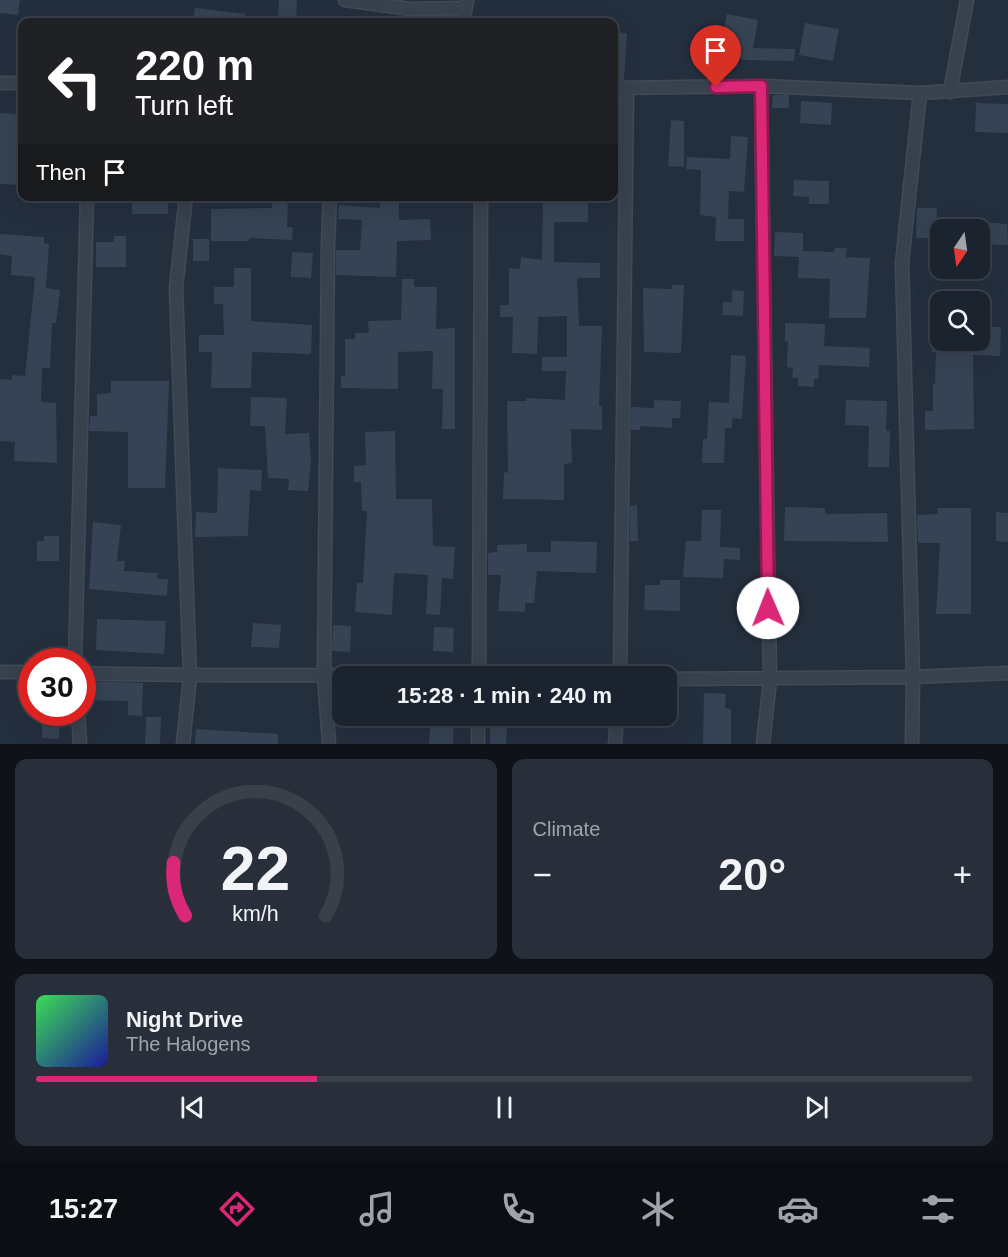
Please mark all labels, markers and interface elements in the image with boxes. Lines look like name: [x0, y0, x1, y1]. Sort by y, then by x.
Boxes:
pin: [690, 25, 741, 87]
icon: arrive: [699, 34, 732, 67]
icon: left: [36, 42, 114, 120]
text: 220 m: [135, 42, 254, 89]
text: Turn left: [135, 91, 233, 121]
icon: arrive: [98, 156, 131, 189]
text: Then: [36, 160, 86, 185]
north arrow: [930, 219, 990, 279]
map controls: [930, 219, 990, 351]
button: search: [930, 291, 990, 351]
position arrow: [736, 576, 800, 640]
speed limit sign: 30: [18, 648, 96, 726]
text: 15:28 · 1 min · 240 m: [397, 683, 612, 708]
text: Climate: [533, 818, 600, 840]
text: 22: [221, 834, 290, 903]
text: 20°: [718, 849, 786, 900]
text: −: [533, 856, 552, 893]
text: +: [953, 856, 972, 893]
text: km/h: [233, 902, 279, 926]
text: Night Drive: [126, 1007, 243, 1032]
text: The Halogens: [126, 1033, 251, 1055]
icon: previous: [176, 1091, 209, 1124]
icon: pause: [488, 1091, 521, 1124]
icon: next: [800, 1091, 833, 1124]
icon: directions: [216, 1188, 258, 1230]
icon: music: [356, 1188, 398, 1230]
icon: phone: [497, 1188, 539, 1230]
icon: climate: [637, 1188, 679, 1230]
icon: car: [777, 1188, 819, 1230]
icon: filters: [917, 1188, 959, 1230]
text: 15:27: [49, 1194, 118, 1224]

